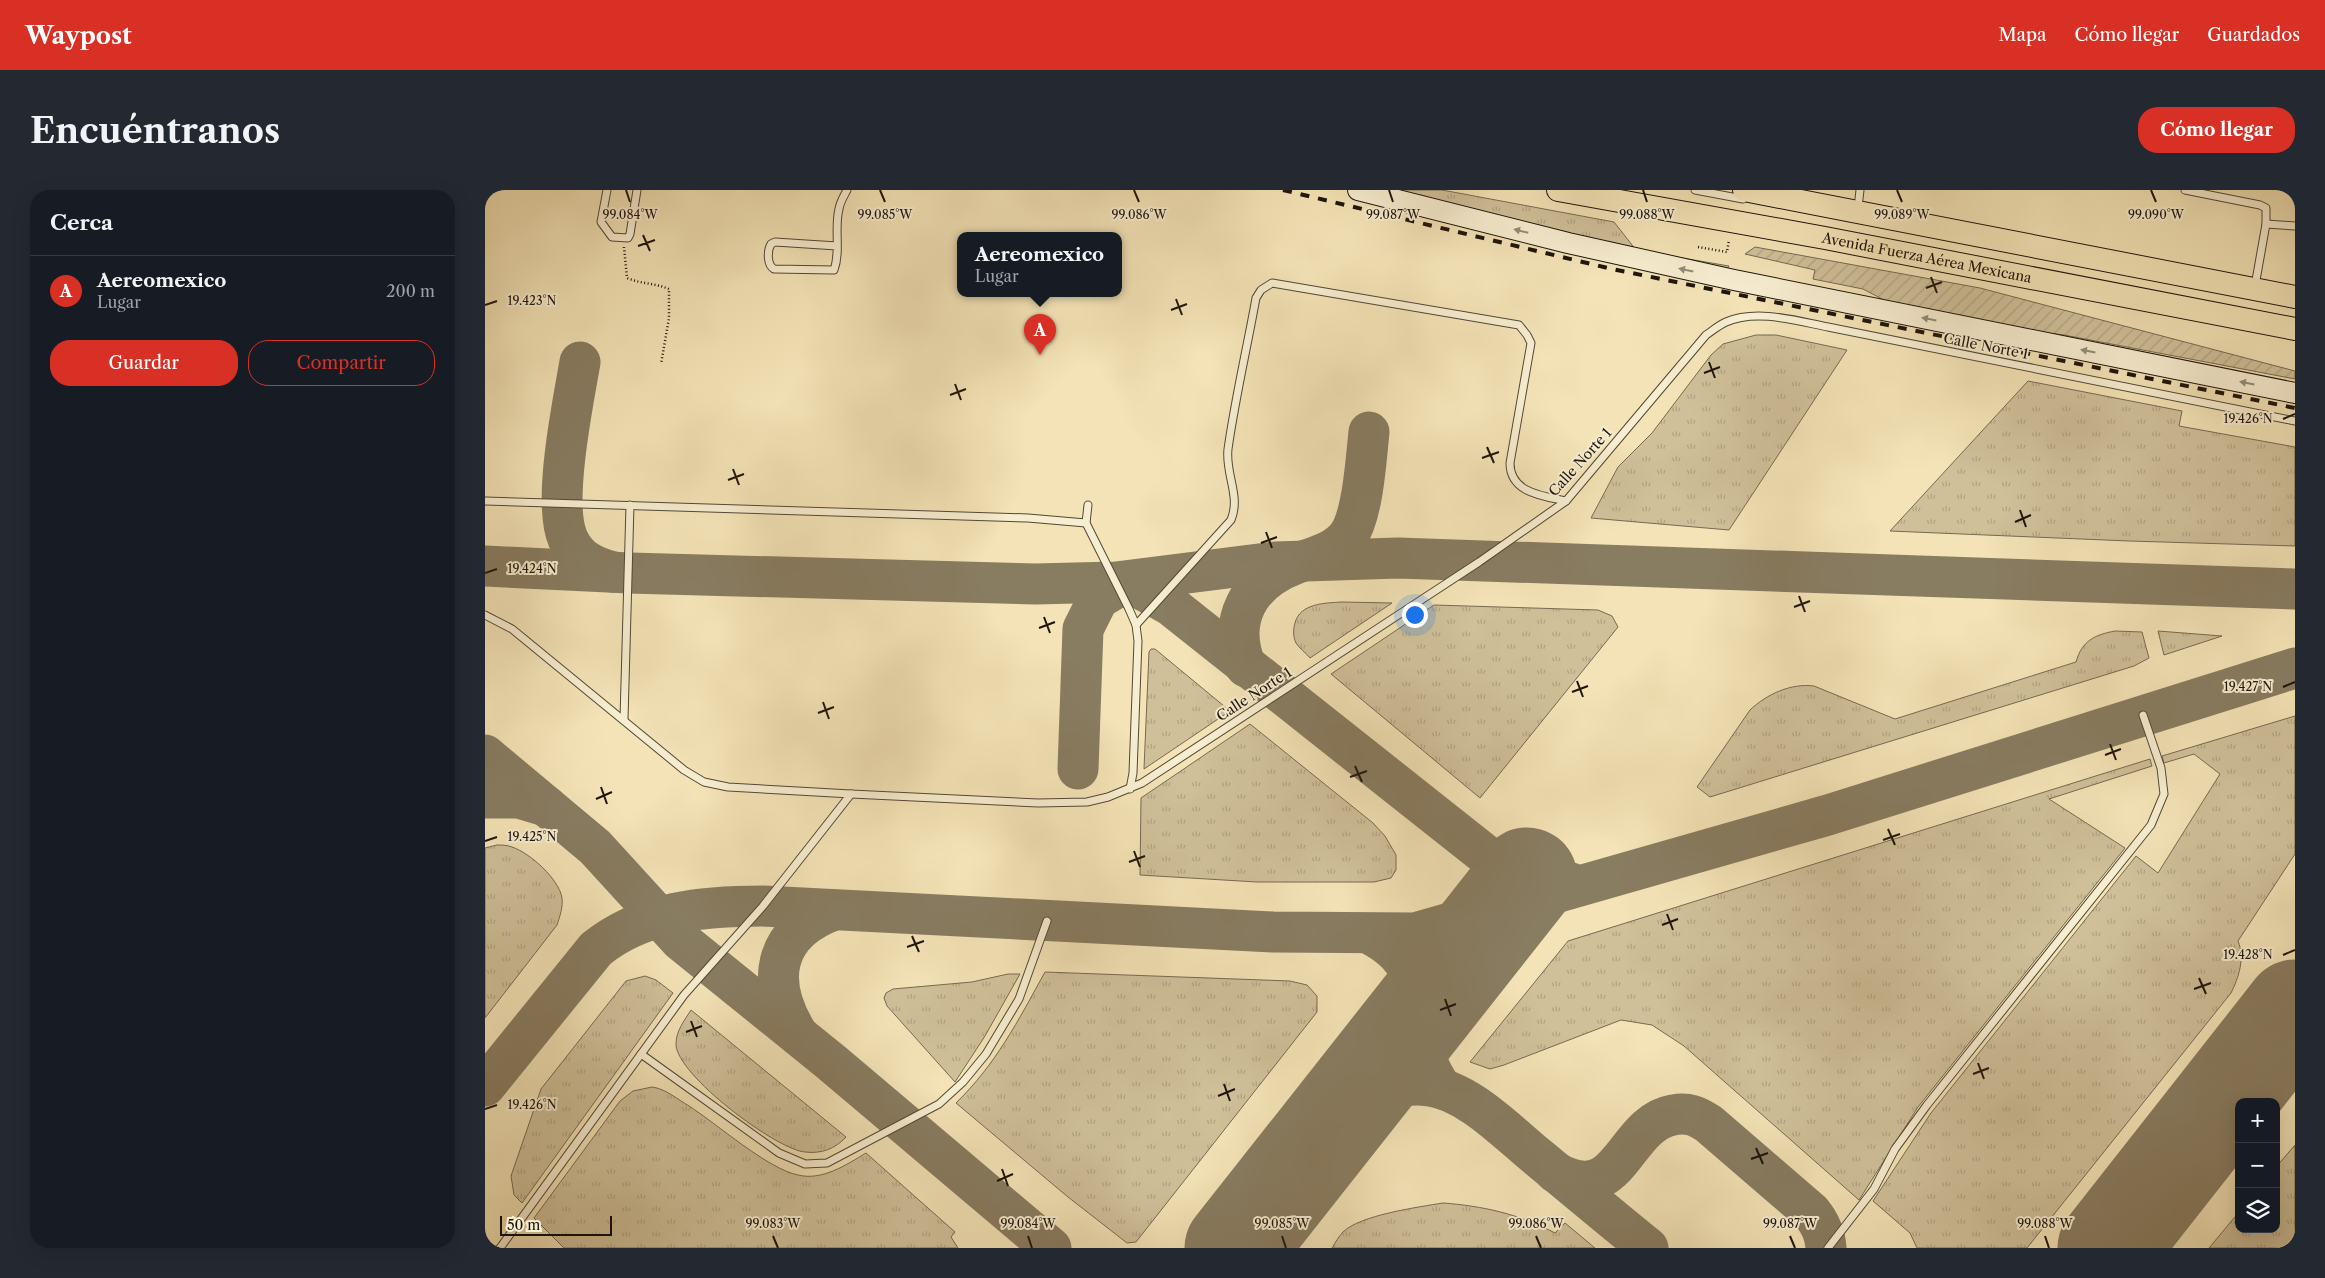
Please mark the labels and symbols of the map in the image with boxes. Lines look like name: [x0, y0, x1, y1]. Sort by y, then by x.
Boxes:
text: 99.084°W: [602, 207, 658, 222]
text: 99.085°W: [858, 207, 913, 222]
text: 99.086°W: [1111, 207, 1167, 222]
text: 99.087°W: [1366, 207, 1421, 222]
text: 99.088°W: [1619, 207, 1676, 222]
text: 99.089°W: [1874, 207, 1931, 222]
text: 99.090°W: [2128, 207, 2185, 222]
one-way arrow: [1513, 227, 1529, 235]
street label: Avenida Fuerza Aérea Mexicana: [1820, 228, 2034, 287]
one-way arrow: [1679, 266, 1694, 274]
text: 19.423°N: [507, 293, 557, 308]
pin: A: [1024, 314, 1056, 355]
one-way arrow: [1920, 314, 1936, 322]
street label: Calle Norte 1: [1942, 329, 2030, 363]
one-way arrow: [2080, 346, 2096, 354]
one-way arrow: [2240, 379, 2255, 387]
text: 19.426°N: [2223, 411, 2273, 426]
street label: Calle Norte 1: [1544, 424, 1616, 500]
text: 19.424°N: [507, 561, 557, 576]
your location: [1402, 602, 1428, 628]
street label: Calle Norte 1: [1213, 663, 1295, 725]
text: 19.427°N: [2224, 679, 2272, 694]
text: 19.425°N: [508, 829, 557, 844]
text: 19.428°N: [2223, 947, 2273, 962]
text: 19.426°N: [507, 1097, 557, 1112]
scale bar: [500, 1213, 613, 1236]
text: 99.083°W: [746, 1216, 801, 1231]
text: 99.084°W: [1000, 1216, 1056, 1231]
text: 99.085°W: [1255, 1216, 1310, 1231]
text: 99.086°W: [1508, 1216, 1564, 1231]
text: 99.087°W: [1763, 1216, 1818, 1231]
text: 99.088°W: [2017, 1216, 2074, 1231]

